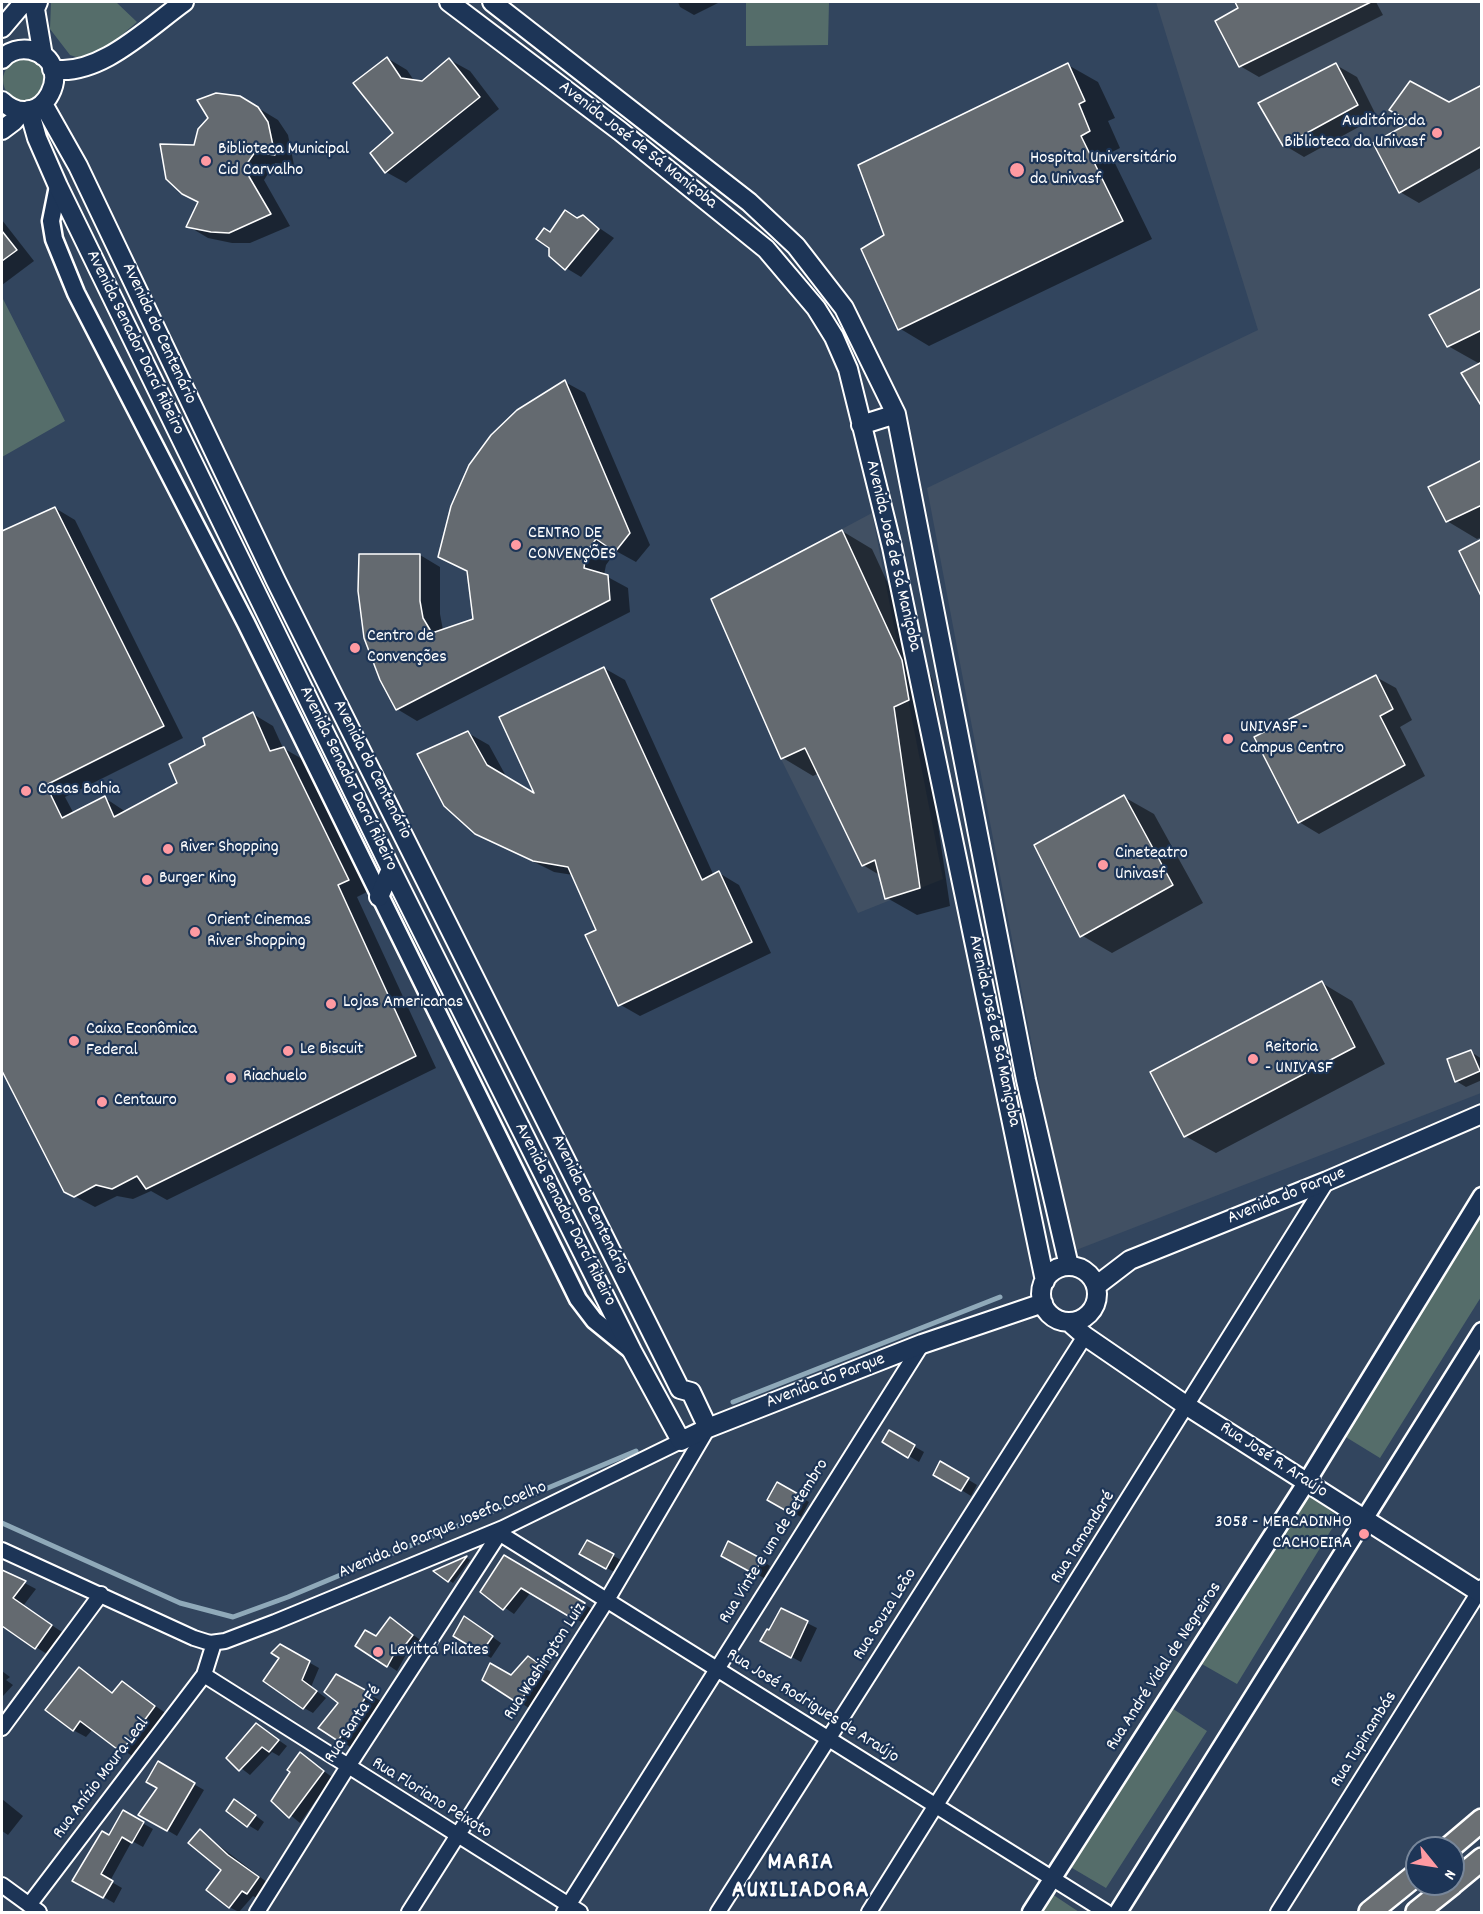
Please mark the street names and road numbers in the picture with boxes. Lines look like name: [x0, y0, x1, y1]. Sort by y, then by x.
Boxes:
street label: Avenida José de Sá Maniçoba: [553, 77, 721, 215]
street label: Avenida Senador Darcí Ribeiro: [80, 247, 188, 439]
street label: Avenida do Centenário: [116, 260, 200, 408]
street label: Avenida José de Sá Maniçoba: [859, 458, 925, 654]
street label: Avenida Senador Darcí Ribeiro: [293, 683, 401, 875]
street label: Avenida do Centenário: [327, 697, 415, 843]
street label: Avenida José de Sá Maniçoba: [962, 933, 1024, 1129]
street label: Avenida Senador Darcí Ribeiro: [508, 1120, 620, 1310]
street label: Avenida do Centenário: [545, 1131, 631, 1279]
street label: Avenida do Parque: [1225, 1163, 1349, 1231]
street label: Avenida do Parque: [764, 1349, 888, 1415]
street label: Rua José R. Araújo: [1215, 1418, 1331, 1504]
street label: Rua Vinte e um de Setembro: [715, 1456, 835, 1628]
street label: Avenida do Parque Josefa Coelho: [336, 1477, 550, 1585]
street label: Rua Tamandaré: [1047, 1488, 1121, 1588]
street label: Rua Souza Leão: [849, 1565, 923, 1665]
street label: Rua André Vidal de Negreiros: [1102, 1579, 1228, 1755]
street label: Rua Washington Luiz: [500, 1599, 592, 1725]
street label: Rua José Rodrigues de Araújo: [722, 1645, 902, 1769]
street label: Rua Santa Fé: [321, 1682, 387, 1768]
street label: Rua Tupinambás: [1327, 1688, 1403, 1792]
street label: Rua Anízio Moura Leal: [49, 1714, 155, 1844]
street label: Rua Floriano Peixoto: [367, 1754, 495, 1844]

